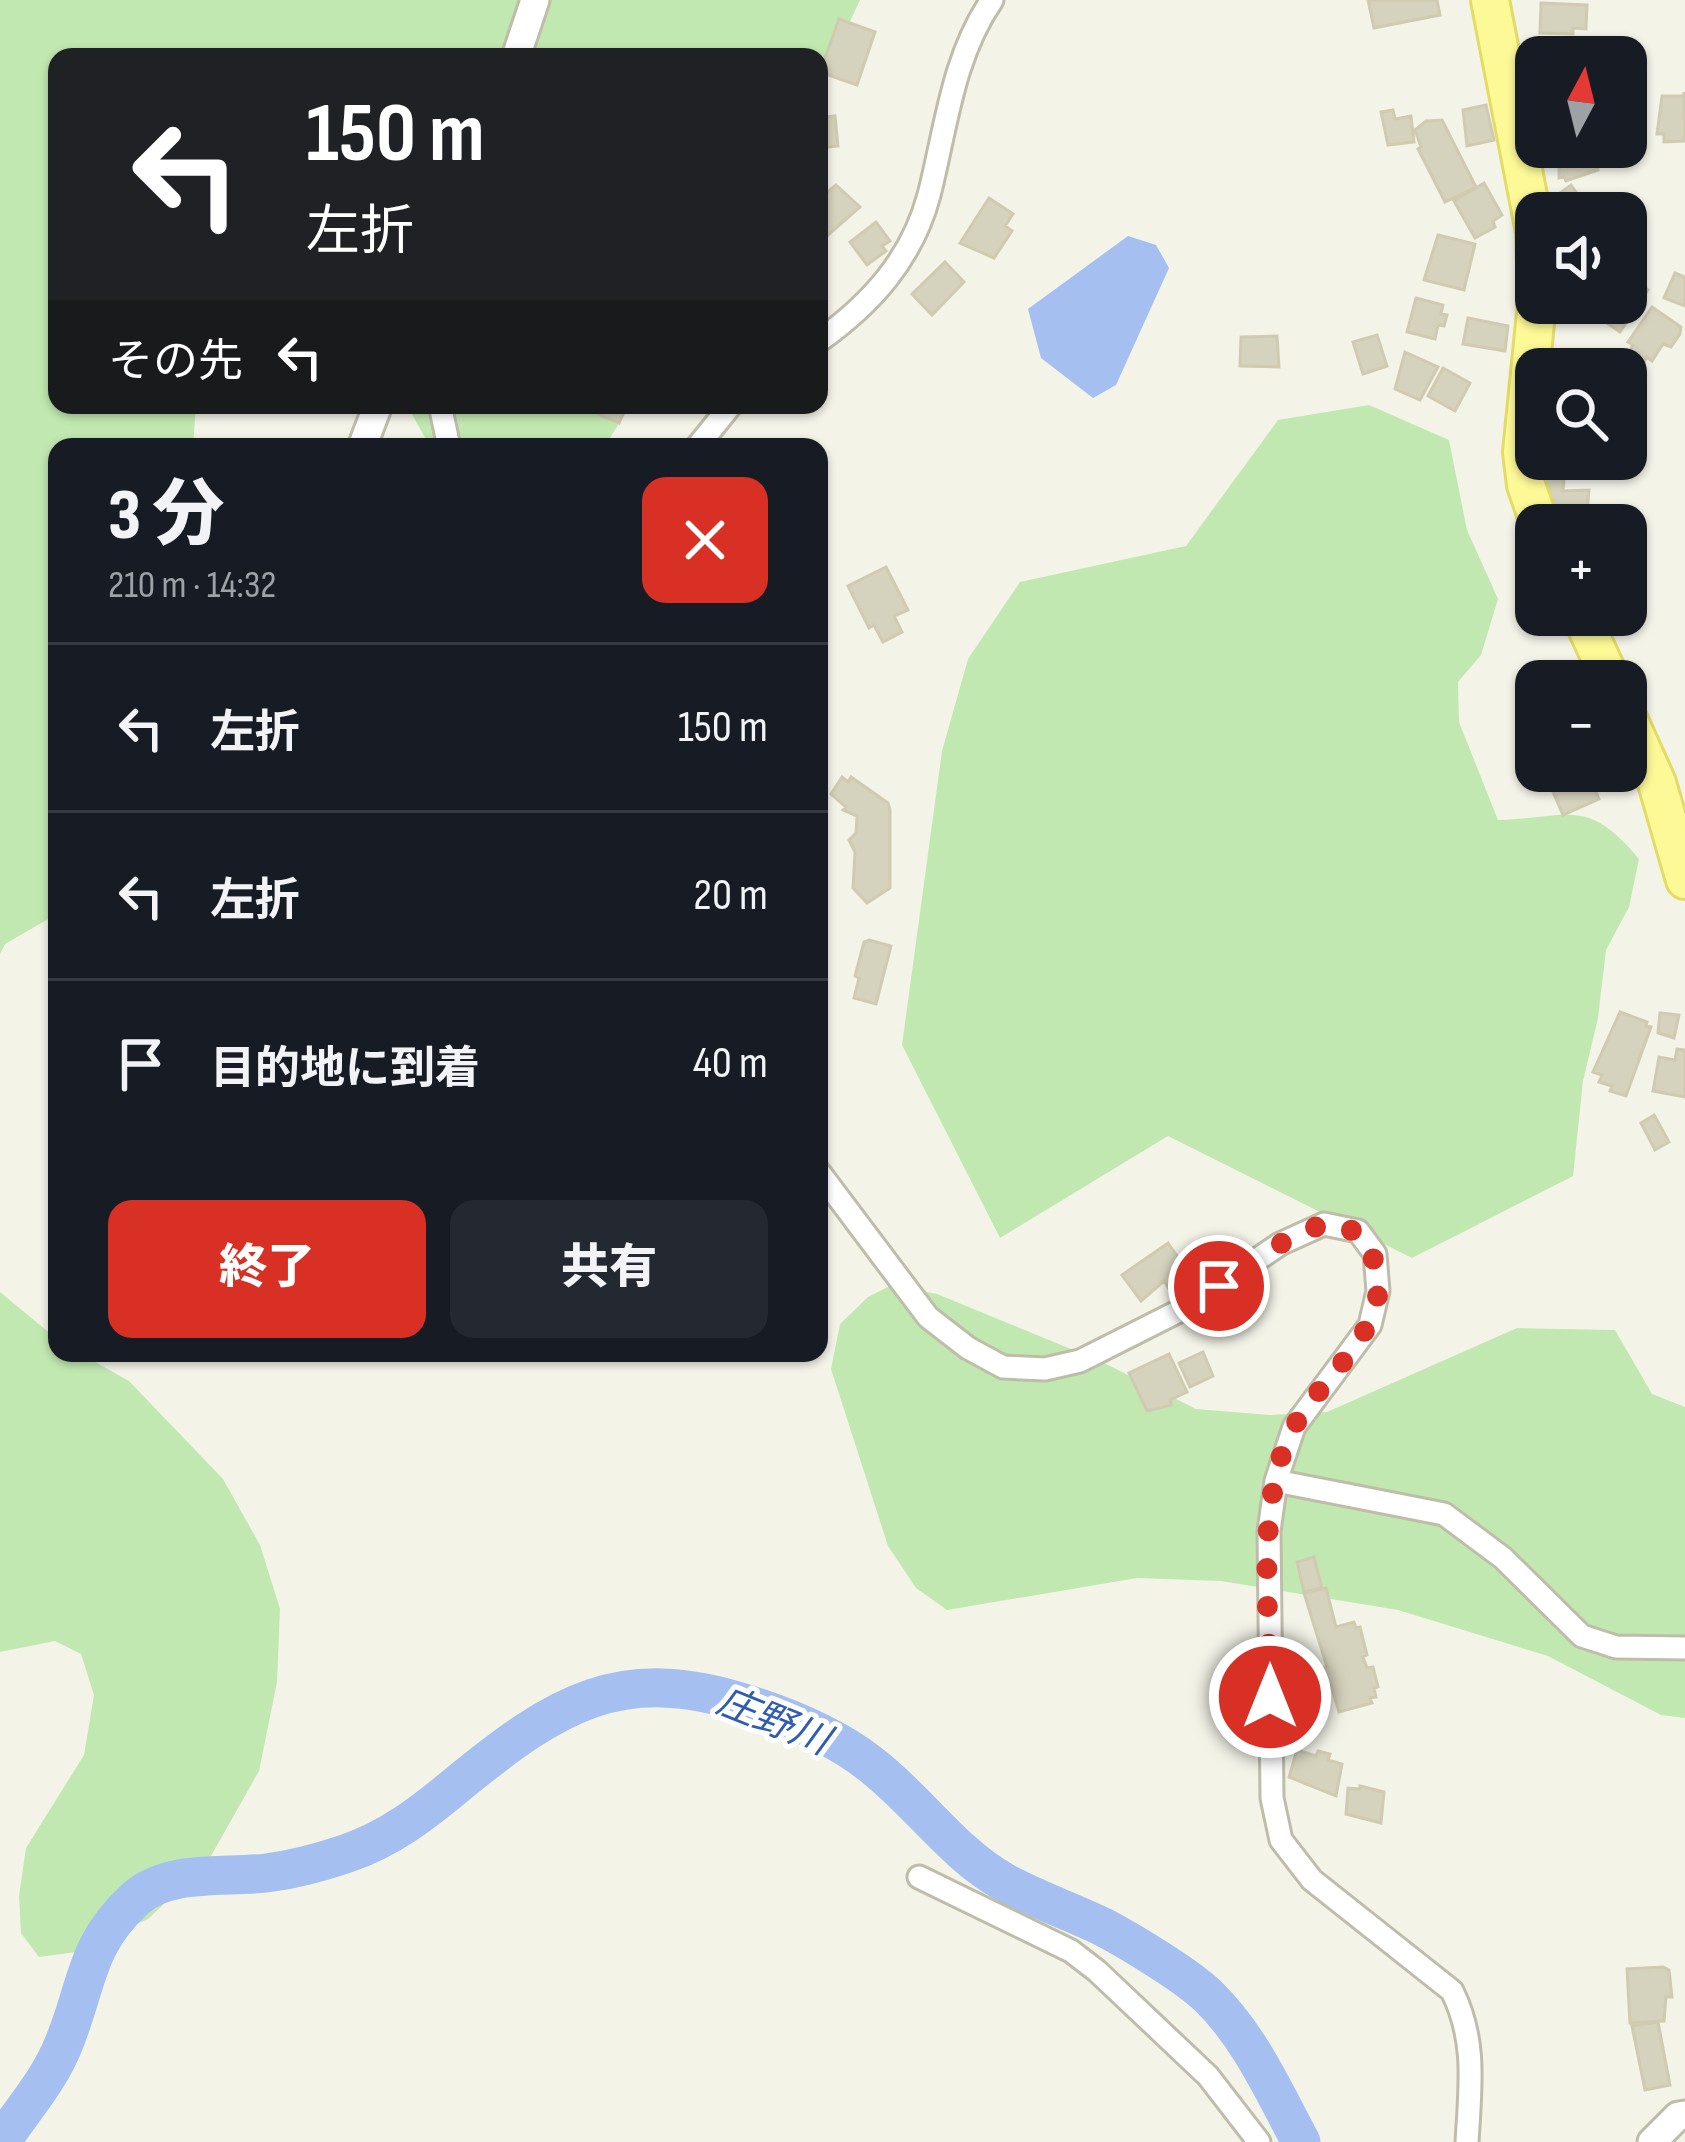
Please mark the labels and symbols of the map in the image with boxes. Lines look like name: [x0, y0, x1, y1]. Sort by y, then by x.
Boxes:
north arrow: [1515, 36, 1647, 168]
pin: [1168, 1235, 1270, 1337]
position arrow: [1207, 1634, 1333, 1760]
water label: 庄野川: [710, 1678, 840, 1767]

